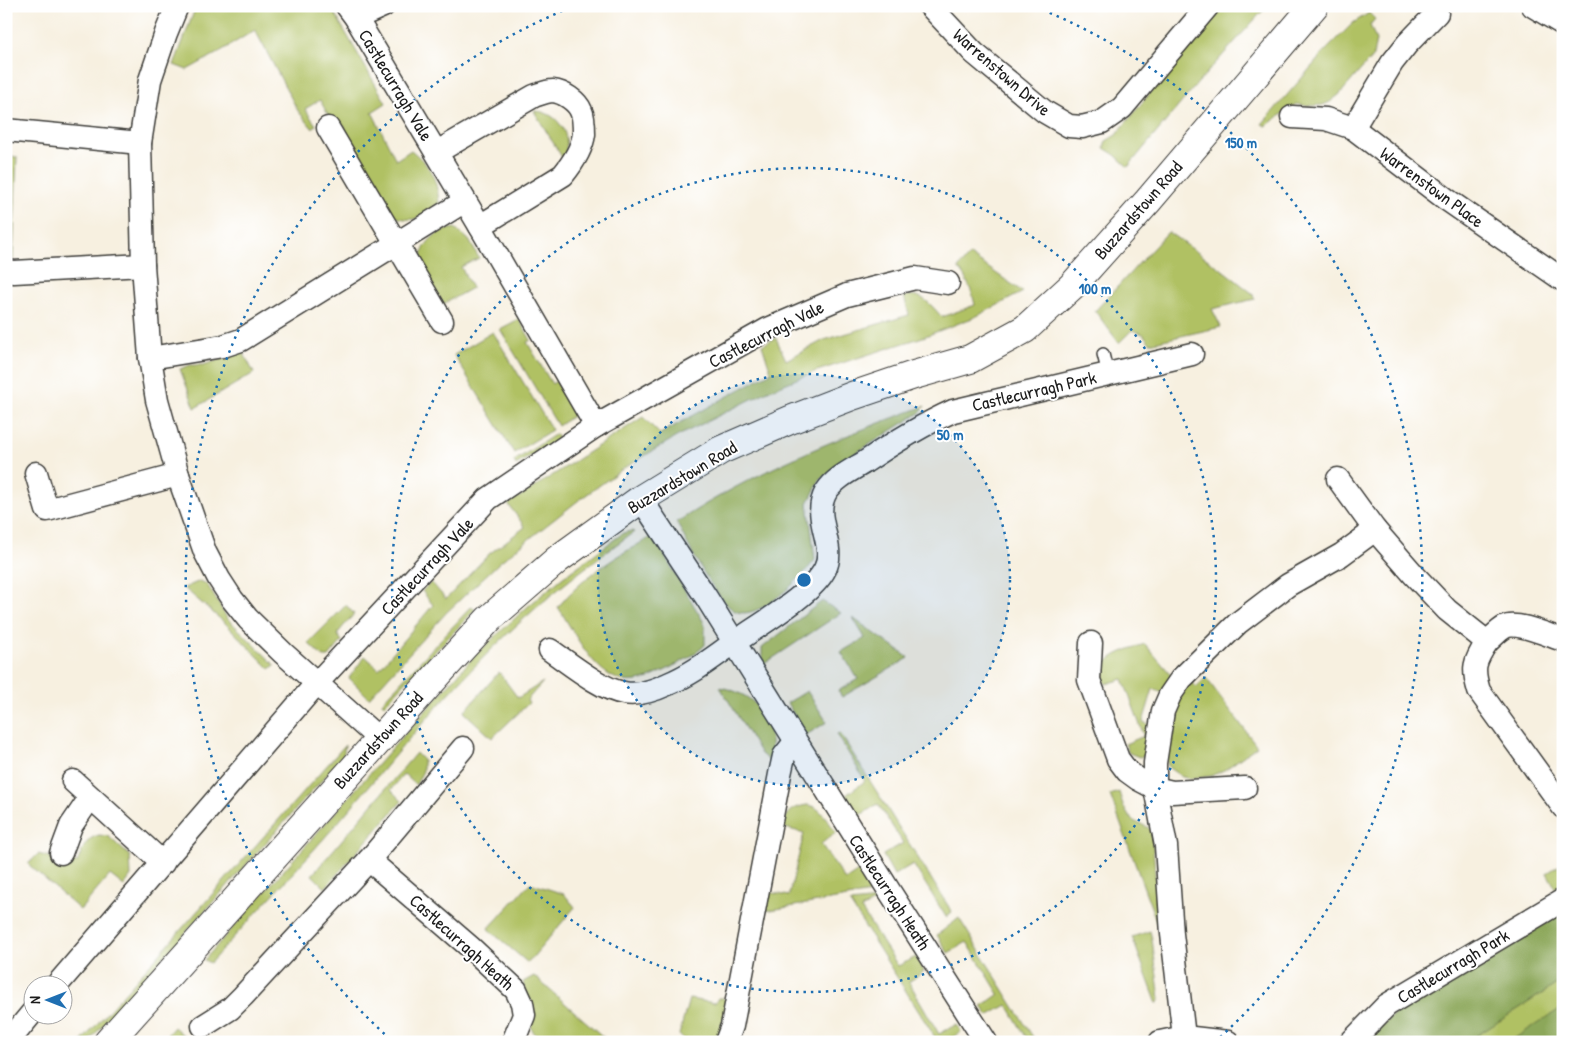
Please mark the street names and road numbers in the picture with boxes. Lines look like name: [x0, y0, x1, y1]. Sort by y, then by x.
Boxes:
street label: Warrenstown Drive: [948, 22, 1056, 122]
street label: Castlecurragh Vale: [353, 25, 439, 145]
street label: Warrenstown Place: [1375, 141, 1489, 233]
street label: Buzzardstown Road: [1088, 155, 1188, 265]
street label: Castlecurragh Vale: [704, 294, 828, 374]
street label: Castlecurragh Park: [969, 364, 1099, 417]
street label: Buzzardstown Road: [623, 435, 741, 519]
street label: Castlecurragh Vale: [375, 511, 479, 621]
street label: Buzzardstown Road: [327, 686, 429, 794]
street label: Castlecurragh Heath: [843, 829, 937, 955]
street label: Castlecurragh Heath: [404, 888, 520, 996]
street label: Castlecurragh Park: [1392, 922, 1514, 1009]

